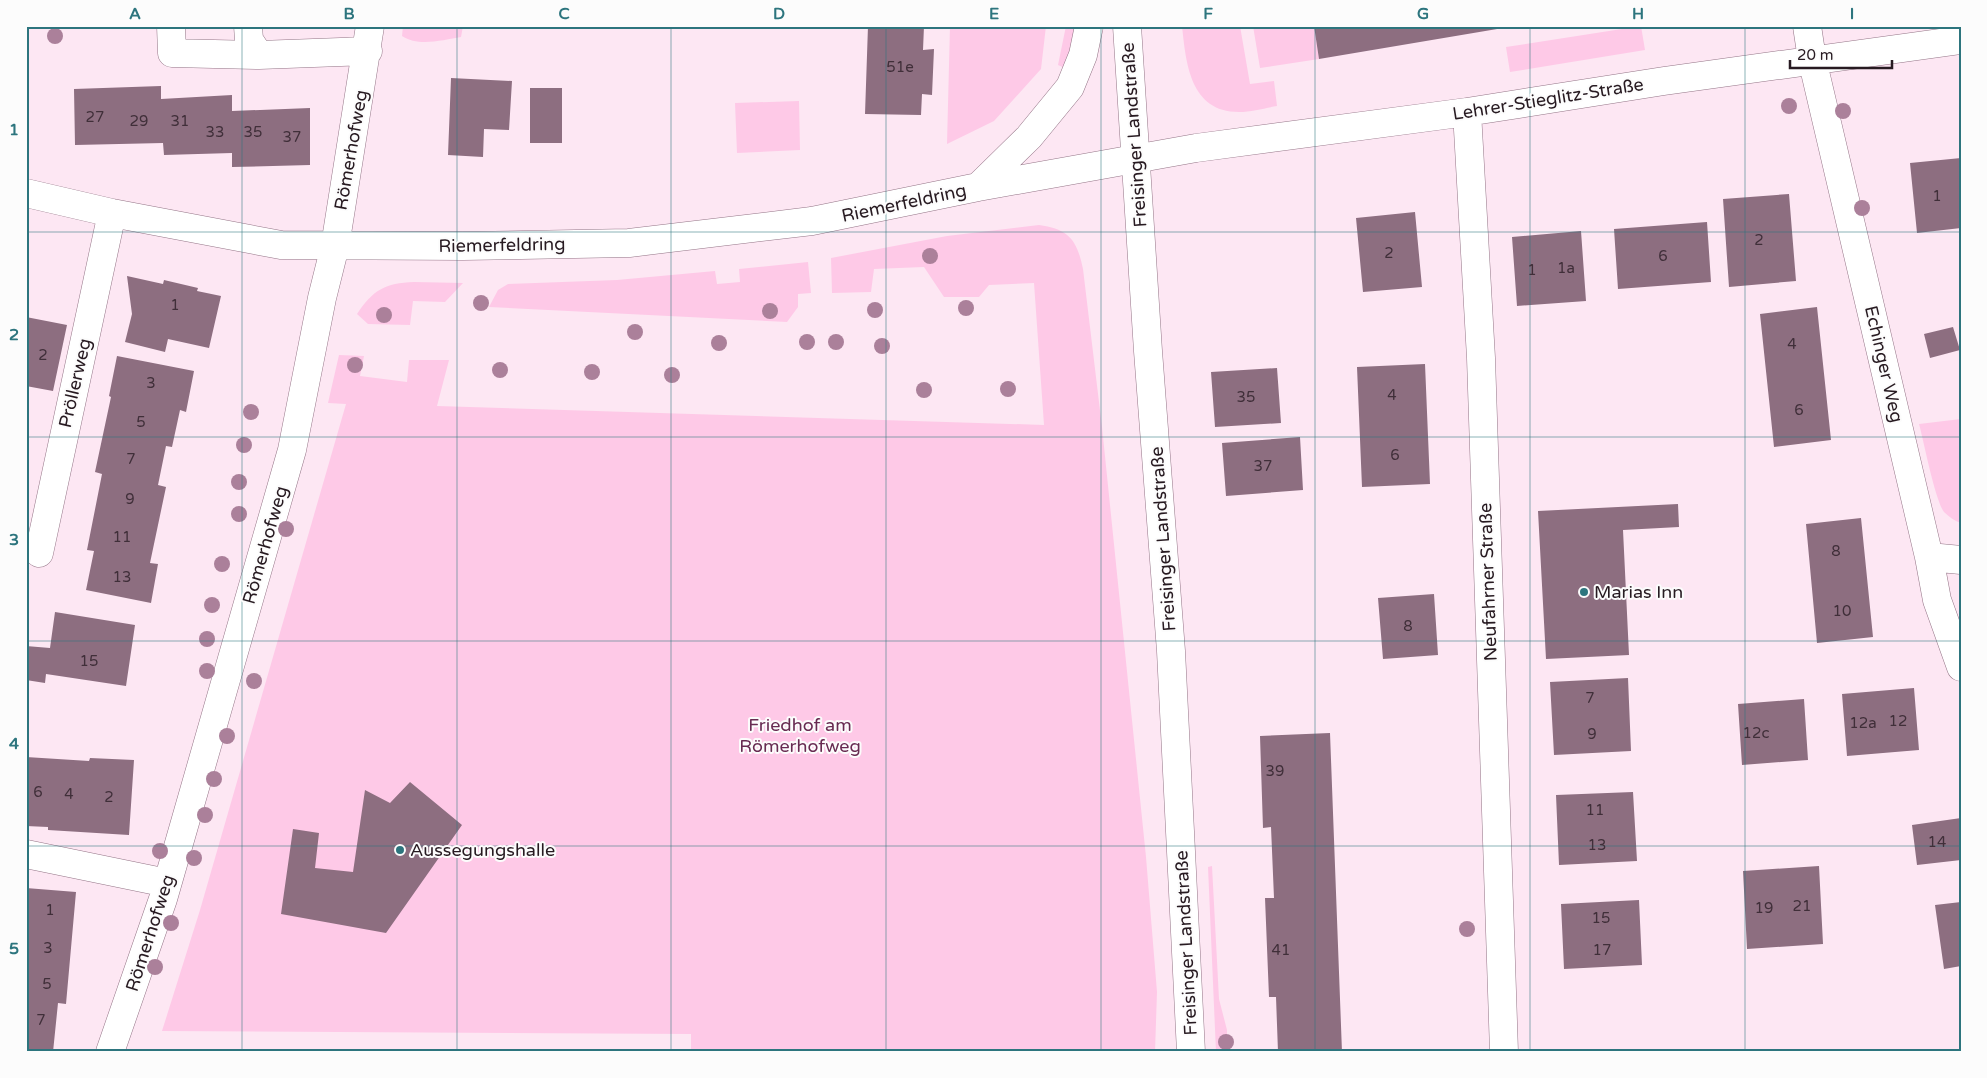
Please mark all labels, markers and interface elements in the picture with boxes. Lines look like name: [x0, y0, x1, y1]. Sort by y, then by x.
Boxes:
text: A: [129, 4, 141, 24]
text: B: [343, 4, 355, 24]
text: C: [558, 4, 570, 24]
text: D: [773, 4, 785, 24]
text: E: [989, 4, 999, 24]
text: F: [1203, 4, 1213, 24]
text: G: [1417, 4, 1429, 24]
text: H: [1632, 4, 1644, 24]
text: I: [1850, 4, 1854, 24]
scale bar: [1790, 38, 1892, 70]
street label: Freisinger Landstraße: [1117, 42, 1151, 228]
text: 20 m: [1797, 46, 1834, 64]
house number: 51e: [886, 58, 914, 76]
street label: Lehrer-Stieglitz-Straße: [1451, 73, 1645, 125]
street label: Römerhofweg: [330, 88, 372, 212]
house number: 27: [86, 108, 104, 126]
house number: 29: [130, 112, 148, 130]
house number: 31: [171, 112, 189, 130]
text: 1: [9, 120, 19, 140]
house number: 33: [206, 123, 224, 141]
house number: 35: [244, 123, 262, 141]
house number: 37: [283, 128, 301, 146]
street label: Riemerfeldring: [840, 179, 968, 227]
house number: 1: [1932, 187, 1942, 205]
house number: 2: [1754, 231, 1764, 249]
street label: Riemerfeldring: [438, 233, 566, 257]
house number: 2: [1384, 244, 1394, 262]
house number: 6: [1658, 247, 1668, 265]
house number: 1a: [1557, 259, 1575, 277]
house number: 1: [1527, 261, 1537, 279]
house number: 1: [170, 296, 180, 314]
street label: Echinger Weg: [1860, 303, 1908, 425]
text: 2: [9, 325, 19, 345]
house number: 4: [1787, 335, 1797, 353]
street label: Pröllerweg: [54, 336, 96, 430]
house number: 2: [38, 346, 48, 364]
house number: 3: [146, 374, 156, 392]
house number: 4: [1387, 386, 1397, 404]
house number: 35: [1237, 388, 1255, 406]
house number: 6: [1794, 401, 1804, 419]
house number: 5: [136, 413, 146, 431]
street label: Freisinger Landstraße: [1146, 446, 1180, 632]
house number: 6: [1390, 446, 1400, 464]
house number: 7: [126, 450, 136, 468]
house number: 37: [1254, 457, 1272, 475]
street label: Römerhofweg: [238, 483, 292, 607]
house number: 9: [125, 490, 135, 508]
street label: Neufahrner Straße: [1474, 502, 1502, 662]
house number: 11: [113, 528, 131, 546]
text: 3: [9, 530, 19, 550]
house number: 8: [1831, 542, 1841, 560]
house number: 13: [113, 568, 131, 586]
place label: Marias Inn: [1594, 581, 1683, 603]
marker: Marias Inn: [1578, 586, 1590, 598]
house number: 10: [1833, 602, 1851, 620]
house number: 8: [1403, 617, 1413, 635]
house number: 15: [80, 652, 98, 670]
house number: 7: [1585, 689, 1595, 707]
house number: 12: [1889, 712, 1907, 730]
park label: Friedhof am Römerhofweg: [739, 714, 861, 757]
house number: 12a: [1849, 714, 1877, 732]
house number: 12c: [1743, 724, 1769, 742]
house number: 9: [1587, 725, 1597, 743]
text: 4: [9, 734, 19, 754]
house number: 39: [1266, 762, 1284, 780]
house number: 6: [33, 783, 43, 801]
house number: 4: [64, 785, 74, 803]
house number: 2: [104, 788, 114, 806]
house number: 11: [1586, 801, 1604, 819]
house number: 14: [1928, 833, 1946, 851]
house number: 13: [1588, 836, 1606, 854]
place label: Aussegungshalle: [410, 839, 555, 861]
marker: Aussegungshalle: [394, 844, 406, 856]
street label: Freisinger Landstraße: [1170, 850, 1202, 1036]
street label: Römerhofweg: [121, 872, 179, 994]
house number: 21: [1793, 897, 1811, 915]
house number: 19: [1755, 899, 1773, 917]
house number: 1: [45, 901, 55, 919]
house number: 15: [1592, 909, 1610, 927]
text: 5: [9, 939, 19, 959]
house number: 3: [43, 939, 53, 957]
house number: 41: [1272, 941, 1290, 959]
house number: 17: [1593, 941, 1611, 959]
house number: 5: [42, 975, 52, 993]
house number: 7: [36, 1011, 46, 1029]

